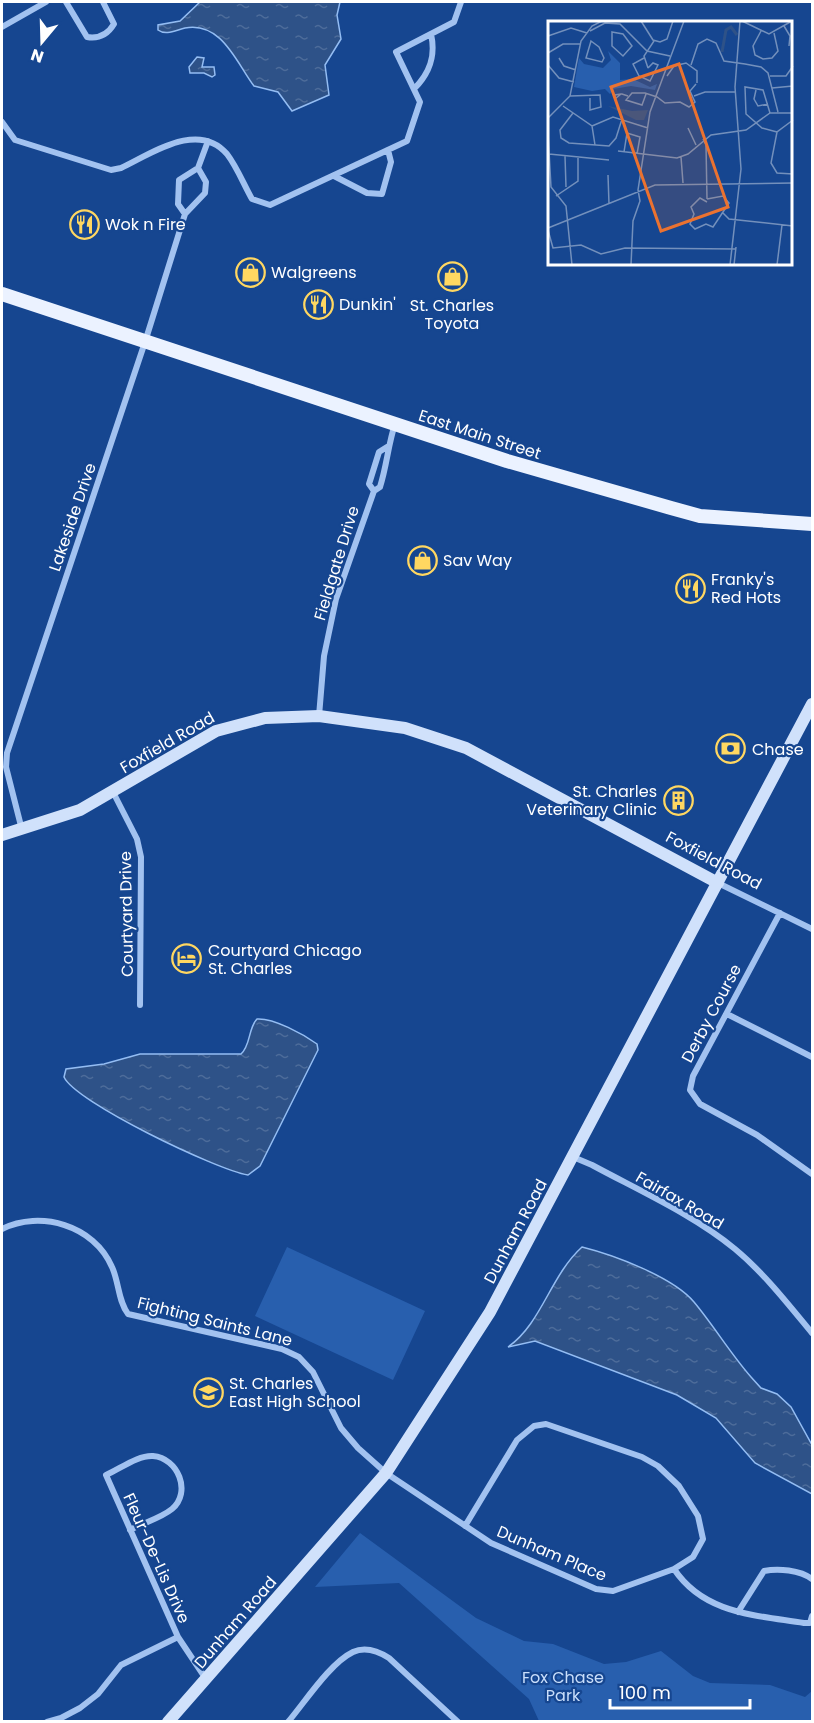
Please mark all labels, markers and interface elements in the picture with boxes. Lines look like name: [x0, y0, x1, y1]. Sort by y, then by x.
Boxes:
north arrow: [12, 12, 72, 72]
inset map: [548, 21, 793, 266]
text: N: [28, 43, 47, 69]
restaurant icon: Wok n Fire: [68, 208, 100, 240]
place label: Wok n Fire: [105, 213, 186, 236]
shop icon: Walgreens: [234, 256, 266, 288]
place label: Walgreens: [271, 261, 357, 284]
shop icon: St. Charles Toyota: [436, 261, 468, 293]
restaurant icon: Dunkin': [302, 288, 334, 320]
place label: Dunkin': [339, 293, 396, 316]
place label: St. Charles Toyota: [410, 294, 494, 335]
street label: East Main Street: [416, 404, 544, 465]
street label: Lakeside Drive: [43, 460, 102, 574]
street label: Fieldgate Drive: [308, 503, 365, 623]
shop icon: Sav Way: [406, 544, 438, 576]
place label: Sav Way: [443, 549, 512, 572]
place label: Franky's Red Hots: [711, 568, 781, 609]
restaurant icon: Franky's Red Hots: [674, 572, 706, 604]
street label: Foxfield Road: [116, 706, 219, 779]
bank icon: Chase: [715, 733, 747, 765]
place label: Chase: [752, 738, 804, 761]
place label: St. Charles Veterinary Clinic: [526, 780, 657, 821]
building icon: St. Charles Veterinary Clinic: [662, 784, 694, 816]
street label: Foxfield Road: [662, 825, 766, 895]
street label: Courtyard Drive: [114, 851, 139, 977]
place label: Courtyard Chicago St. Charles: [208, 939, 362, 980]
hotel icon: Courtyard Chicago St. Charles: [171, 943, 203, 975]
street label: Derby Course: [676, 960, 747, 1066]
street label: Fairfax Road: [631, 1166, 728, 1235]
street label: Dunham Road: [478, 1175, 553, 1287]
street label: Fighting Saints Lane: [135, 1291, 295, 1352]
place label: St. Charles East High School: [229, 1372, 361, 1413]
school or university icon: St. Charles East High School: [192, 1376, 224, 1408]
street label: Fleur-De-Lis Drive: [117, 1489, 196, 1627]
street label: Dunham Place: [493, 1520, 610, 1587]
street label: Dunham Road: [189, 1571, 282, 1673]
park label: Fox Chase Park: [522, 1666, 604, 1707]
scale bar: [610, 1672, 750, 1710]
text: 100 m: [619, 1680, 671, 1705]

